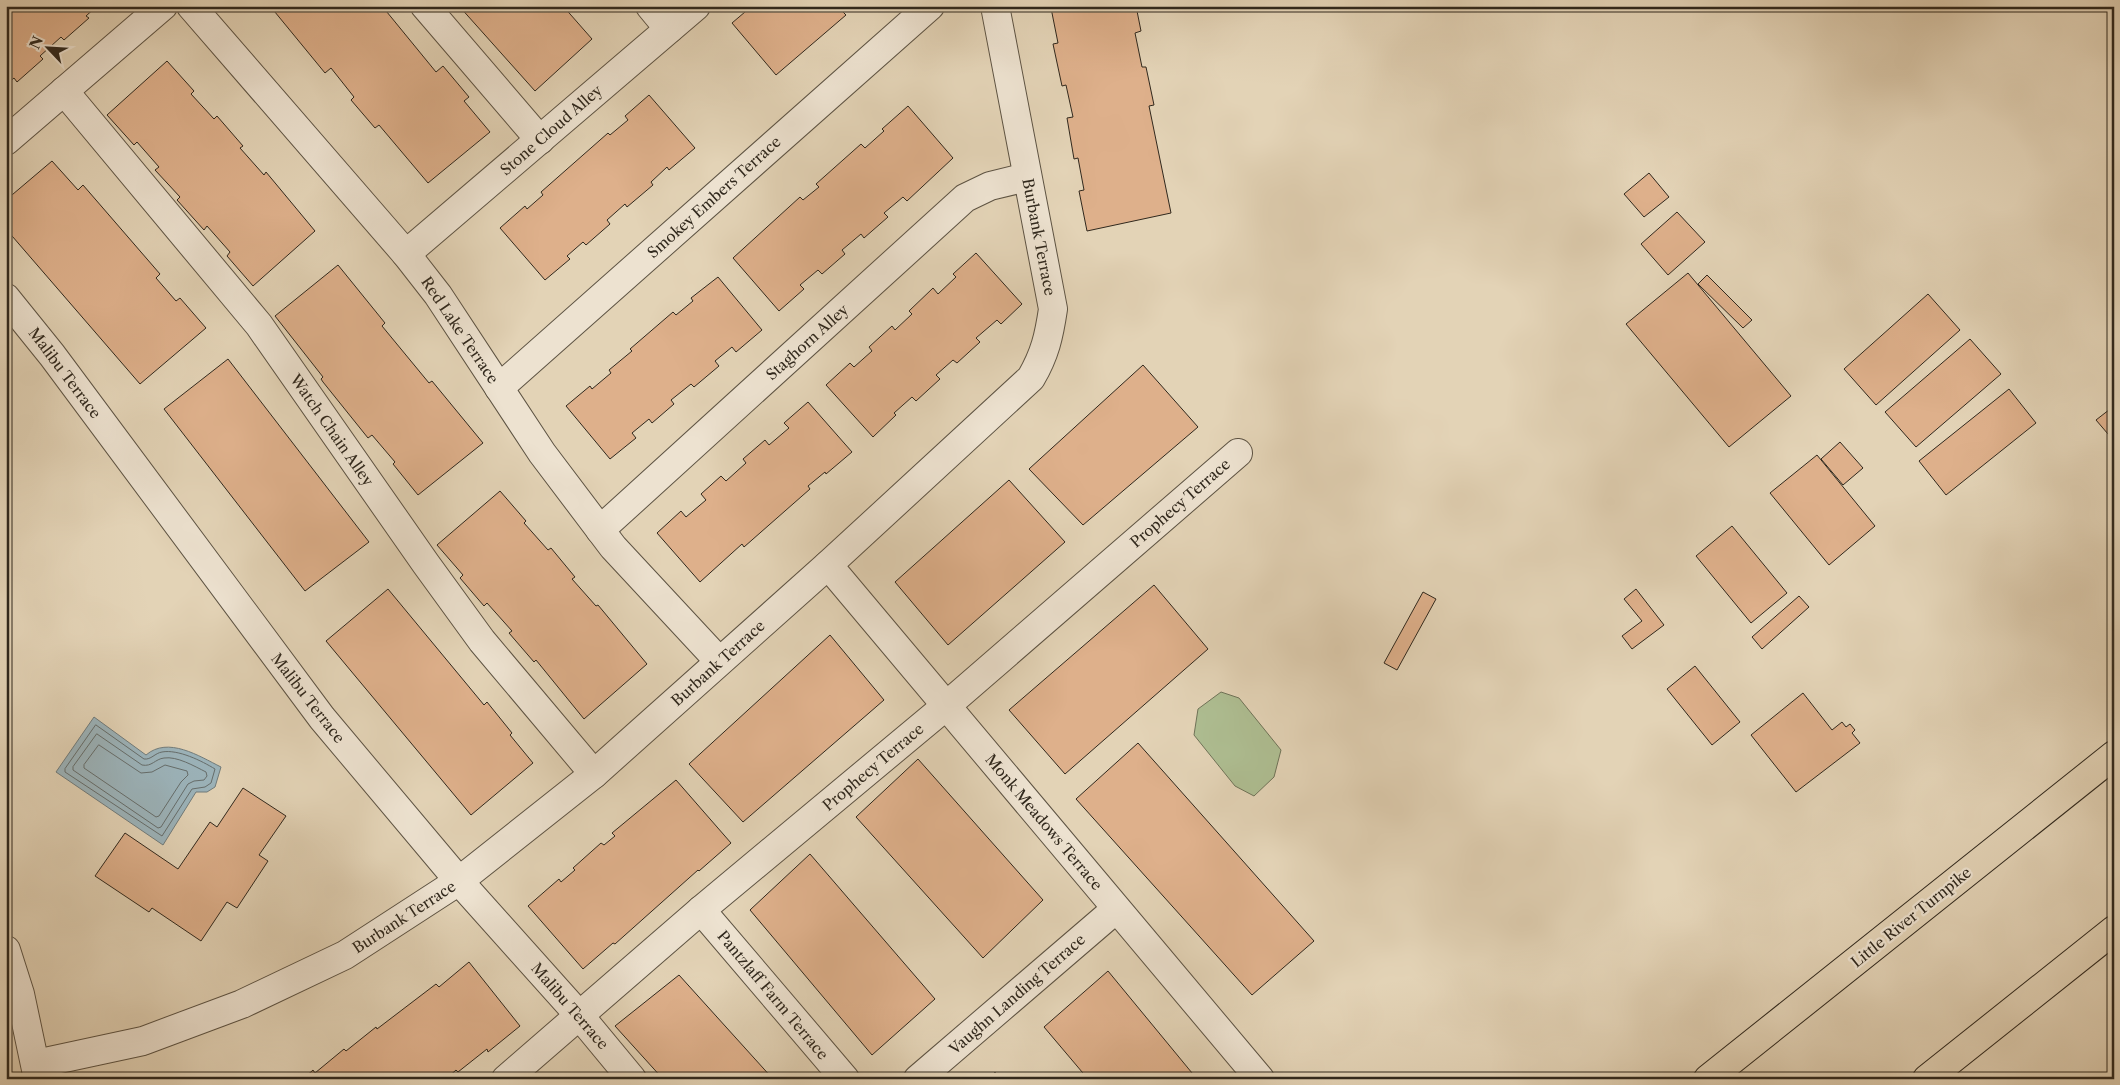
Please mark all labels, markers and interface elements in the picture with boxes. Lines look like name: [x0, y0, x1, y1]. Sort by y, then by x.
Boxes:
north arrow: [22, 22, 72, 72]
text: N: [25, 33, 47, 52]
street label: Stone Cloud Alley: [496, 80, 606, 179]
street label: Smokey Embers Terrace: [643, 132, 785, 262]
street label: Burbank Terrace: [1018, 177, 1060, 297]
street label: Red Lake Terrace: [417, 273, 503, 387]
street label: Staghorn Alley: [762, 300, 853, 384]
street label: Malibu Terrace: [25, 324, 105, 422]
street label: Watch Chain Alley: [286, 370, 378, 490]
street label: Prophecy Terrace: [1126, 454, 1234, 552]
street label: Burbank Terrace: [667, 616, 769, 710]
street label: Malibu Terrace: [267, 649, 349, 747]
street label: Prophecy Terrace: [818, 719, 928, 815]
street label: Monk Meadows Terrace: [981, 750, 1107, 894]
street label: Little River Turnpike: [1847, 863, 1975, 971]
street label: Burbank Terrace: [349, 877, 459, 957]
street label: Pantzlaff Farm Terrace: [713, 927, 833, 1063]
street label: Vaughn Landing Terrace: [944, 930, 1089, 1059]
street label: Malibu Terrace: [527, 959, 613, 1053]

